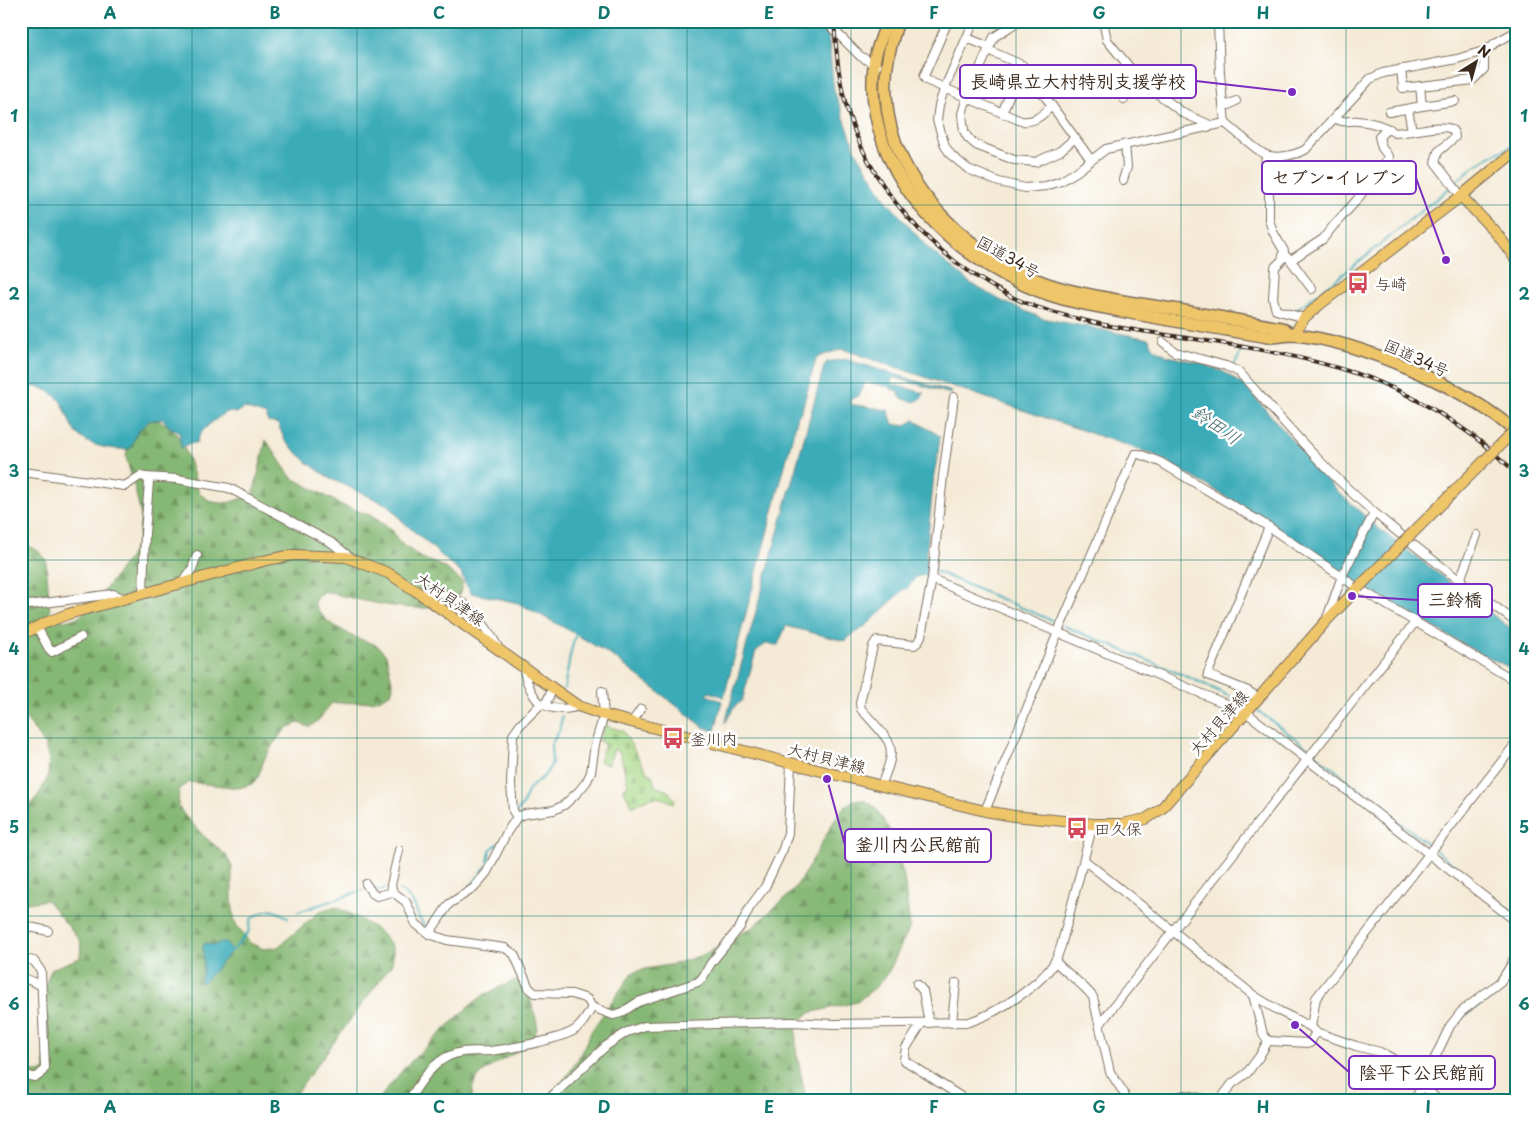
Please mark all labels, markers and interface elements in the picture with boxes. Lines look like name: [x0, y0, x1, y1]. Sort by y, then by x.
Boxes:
text: A: [104, 0, 117, 24]
text: B: [270, 0, 281, 24]
text: C: [433, 0, 445, 24]
text: D: [598, 0, 610, 24]
text: E: [764, 0, 774, 24]
text: F: [929, 0, 939, 24]
text: G: [1092, 0, 1106, 24]
text: H: [1257, 0, 1269, 24]
text: I: [1425, 0, 1431, 24]
north arrow: [1450, 38, 1500, 88]
text: N: [1473, 39, 1495, 63]
callout: 長崎県立大村特別支援学校: [960, 65, 1196, 98]
text: 長崎県立大村特別支援学校: [970, 67, 1186, 94]
text: 1: [10, 103, 18, 127]
text: 1: [1520, 103, 1528, 127]
callout: セブン-イレブン: [1262, 161, 1416, 194]
text: セブン-イレブン: [1272, 163, 1406, 190]
street label: 国道34号: [973, 229, 1045, 283]
bus stop icon: 与崎: [1345, 270, 1371, 296]
place label: 与崎: [1375, 271, 1407, 295]
text: 2: [8, 281, 20, 305]
text: 2: [1518, 281, 1530, 305]
street label: 国道34号: [1381, 332, 1453, 382]
water label: 鈴田川: [1187, 397, 1247, 451]
text: 3: [9, 458, 19, 482]
text: 3: [1519, 458, 1529, 482]
street label: 大村貝津線: [411, 565, 491, 631]
callout: 三鈴橋: [1418, 584, 1492, 617]
text: 三鈴橋: [1428, 585, 1482, 612]
text: 4: [9, 636, 20, 660]
text: 4: [1519, 636, 1530, 660]
street label: 大村貝津線: [1183, 684, 1253, 760]
bus stop icon: 釜川内: [660, 725, 686, 751]
place label: 釜川内: [690, 726, 738, 750]
street label: 大村貝津線: [785, 736, 869, 778]
text: 5: [9, 814, 19, 838]
text: 5: [1519, 814, 1529, 838]
bus stop icon: 田久保: [1064, 815, 1090, 841]
place label: 田久保: [1094, 816, 1142, 840]
callout: 釜川内公民館前: [845, 829, 991, 862]
text: 釜川内公民館前: [855, 830, 981, 857]
text: 6: [8, 991, 20, 1015]
text: 6: [1518, 991, 1530, 1015]
callout: 陰平下公民館前: [1349, 1056, 1495, 1089]
text: 陰平下公民館前: [1359, 1058, 1485, 1085]
text: A: [104, 1094, 117, 1118]
text: B: [270, 1094, 281, 1118]
text: C: [433, 1094, 445, 1118]
text: D: [598, 1094, 610, 1118]
text: E: [764, 1094, 774, 1118]
text: F: [929, 1094, 939, 1118]
text: G: [1092, 1094, 1106, 1118]
text: H: [1257, 1094, 1269, 1118]
text: I: [1425, 1094, 1431, 1118]

